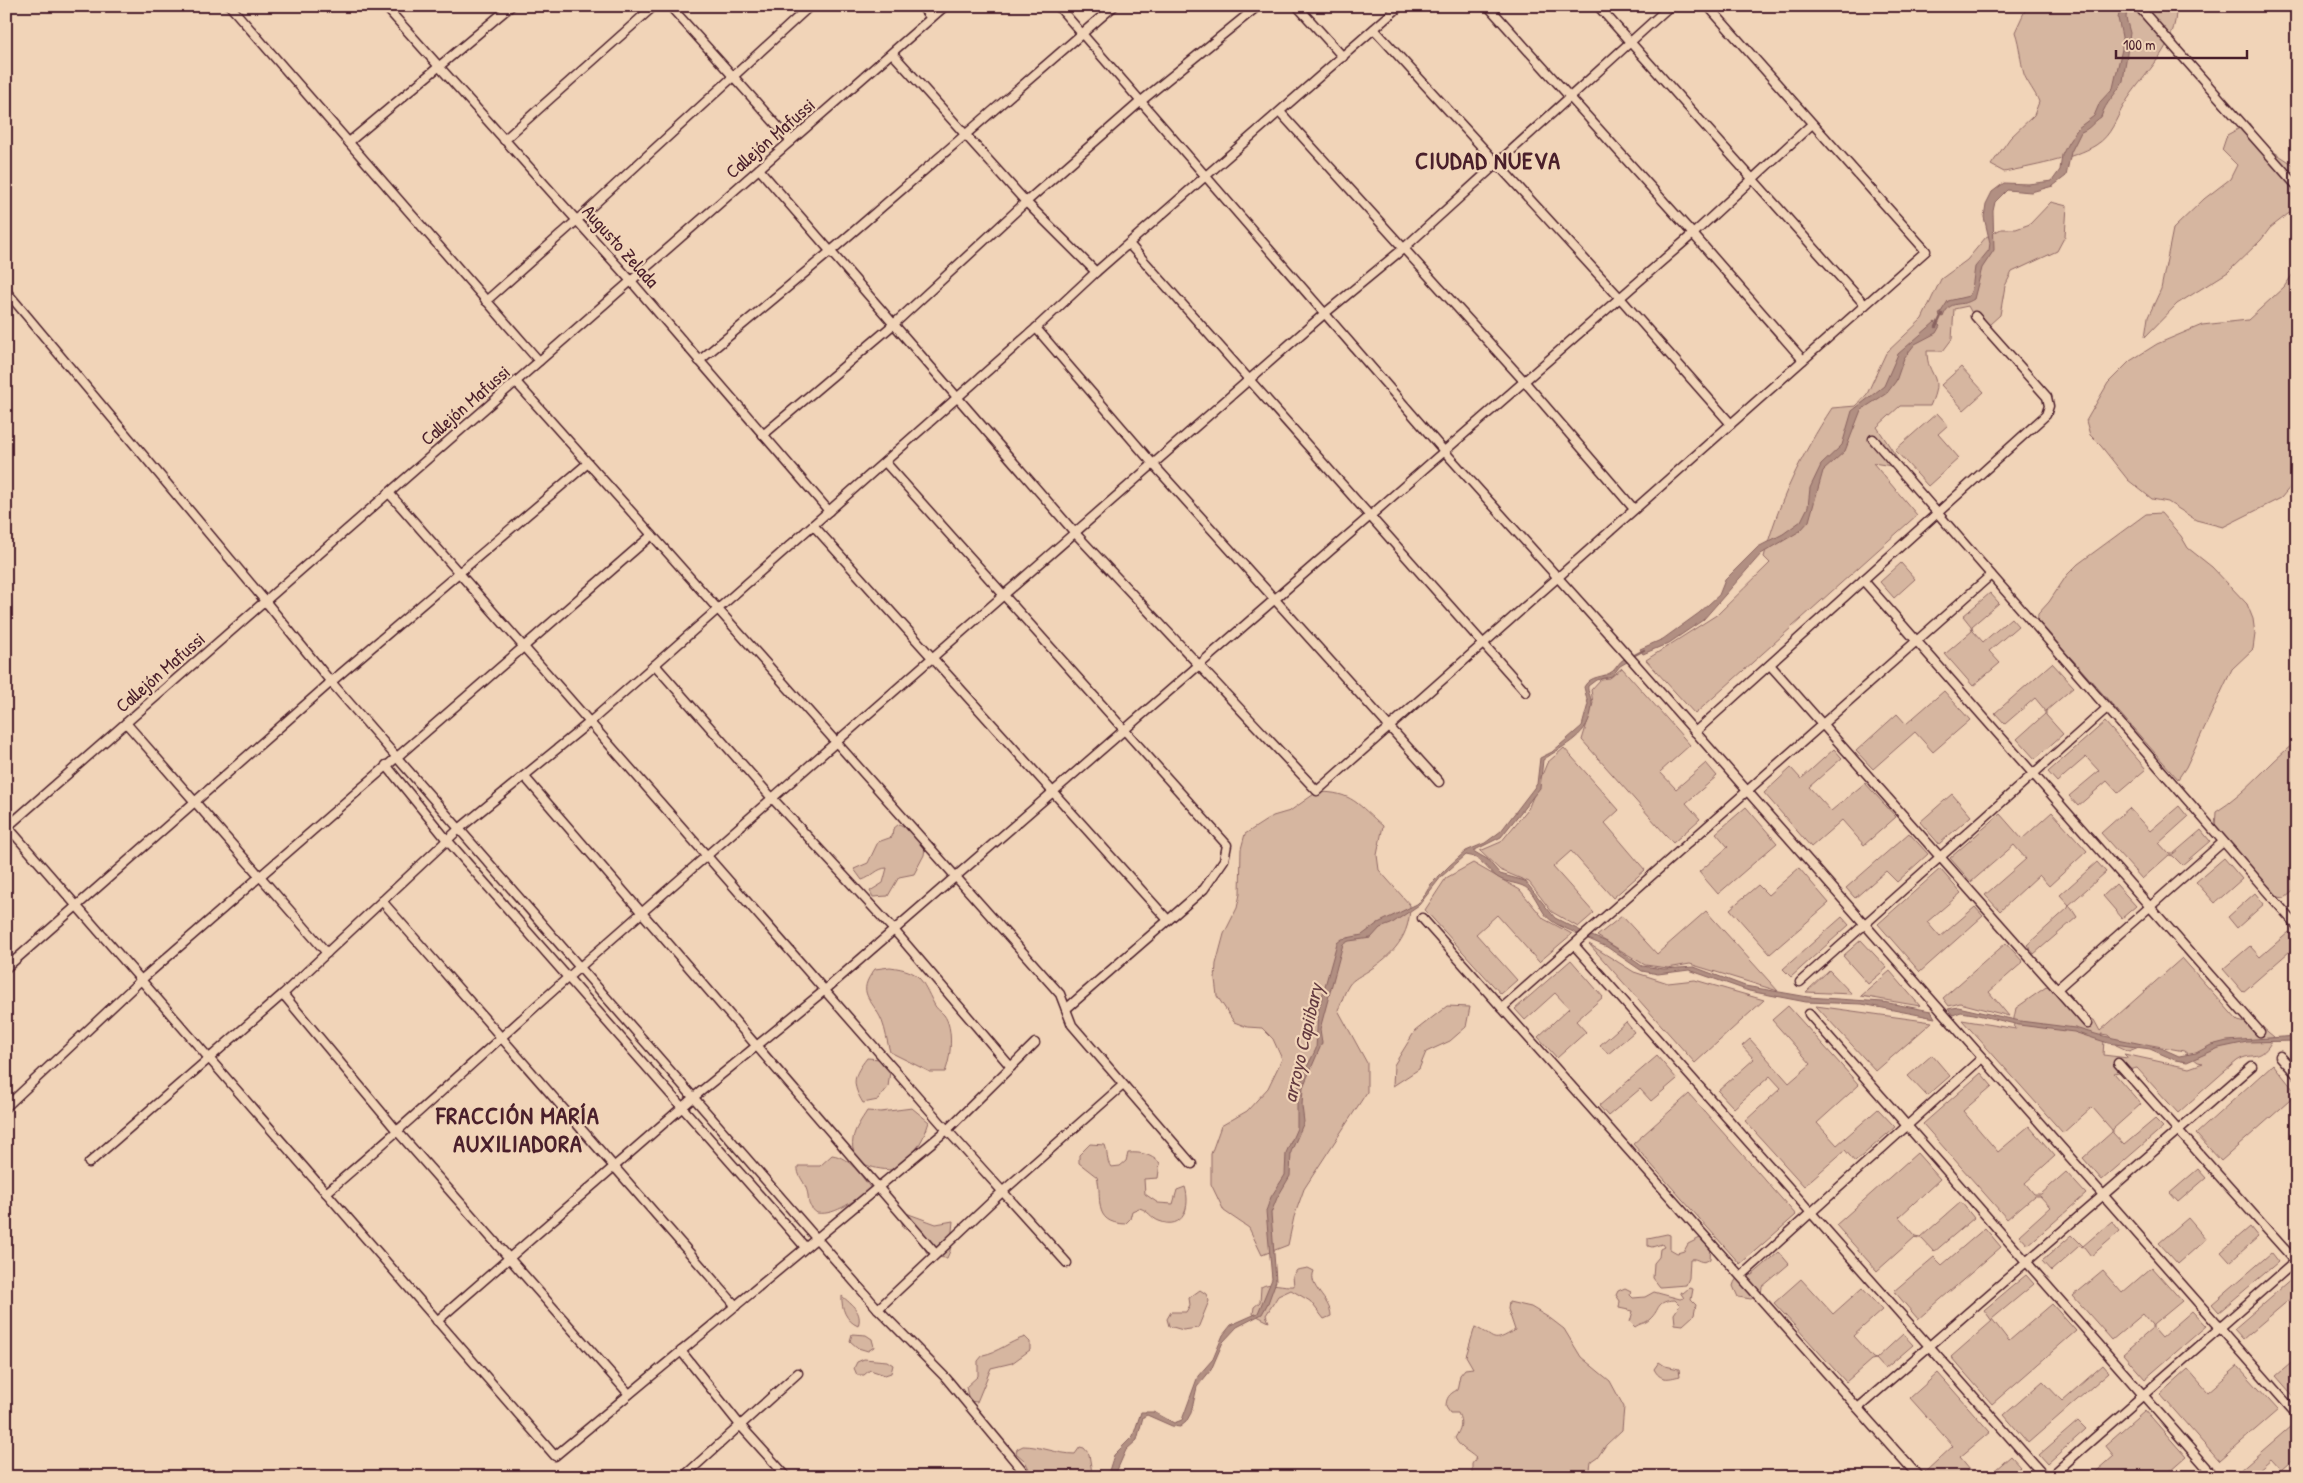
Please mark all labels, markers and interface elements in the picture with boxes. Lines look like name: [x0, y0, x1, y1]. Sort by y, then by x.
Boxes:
scale bar: [2116, 28, 2247, 60]
text: 100 m: [2123, 34, 2156, 55]
street label: Callejón Mafussi: [720, 92, 820, 184]
district label: CIUDAD NUEVA: [1415, 144, 1561, 176]
street label: Augusto Zelada: [577, 199, 666, 294]
street label: Callejón Mafussi: [415, 359, 515, 451]
street label: Callejón Mafussi: [110, 626, 210, 718]
water label: arroyo Capiibary: [1275, 979, 1330, 1105]
district label: FRACCIÓN MARÍA AUXILIADORA: [435, 1099, 600, 1159]

